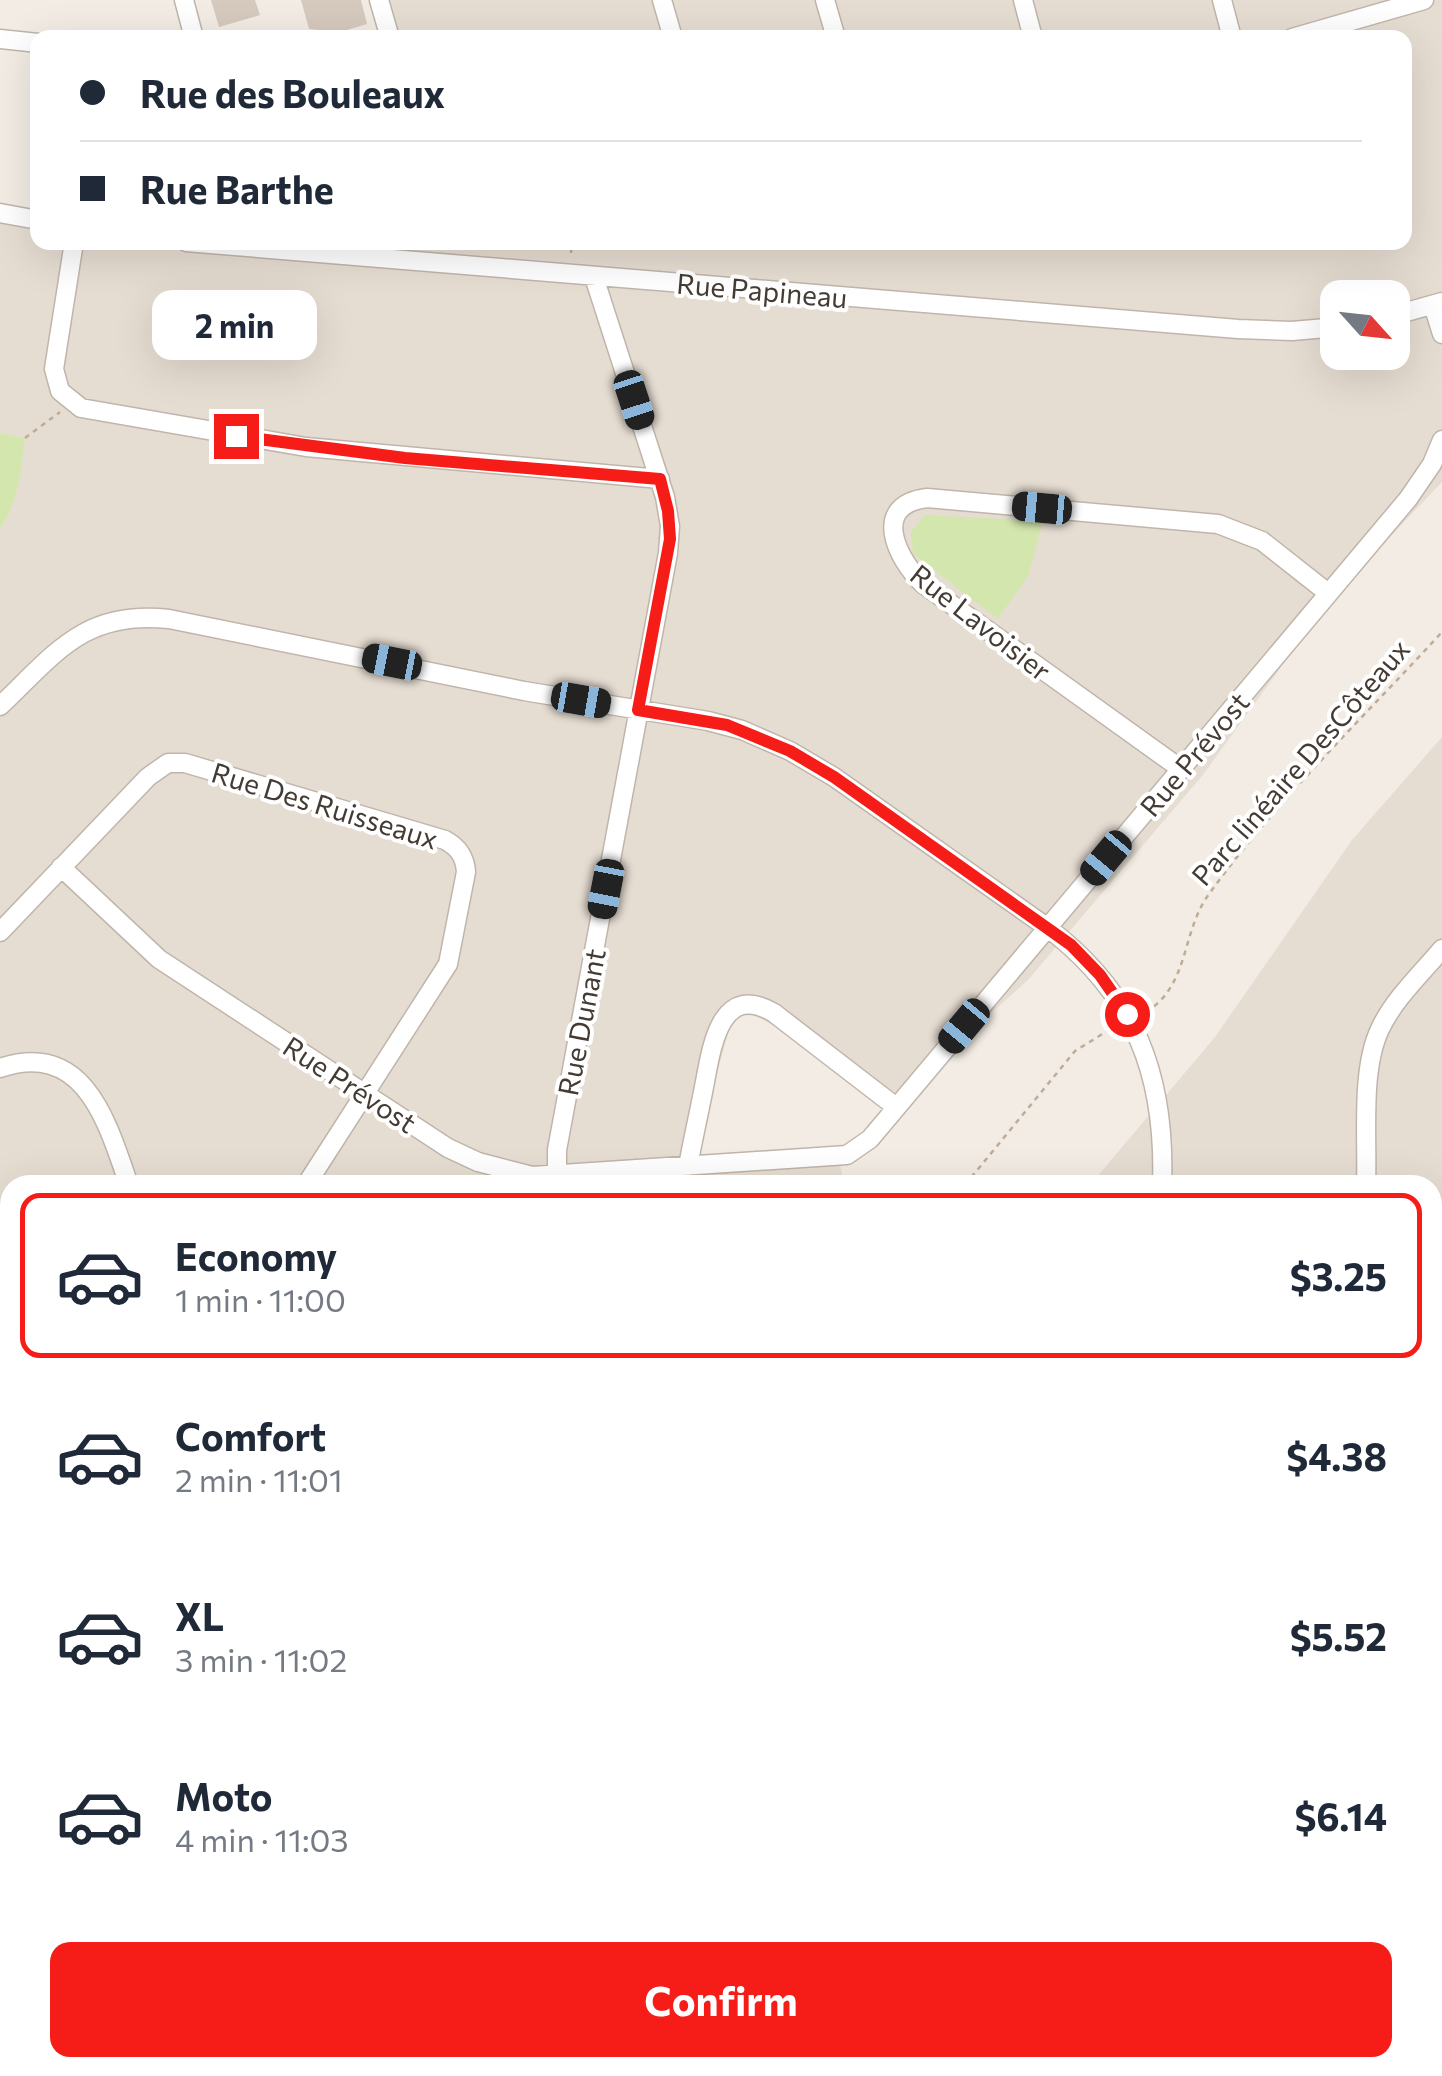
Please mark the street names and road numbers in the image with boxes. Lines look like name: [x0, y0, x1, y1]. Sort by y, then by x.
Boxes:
street label: Rue Papineau: [675, 266, 849, 314]
street label: Rue Lavoisier: [904, 557, 1058, 687]
street label: Parc linéaire DesCôteaux: [1184, 632, 1416, 892]
street label: Rue Prévost: [1132, 685, 1256, 823]
street label: Rue Des Ruisseaux: [208, 754, 442, 856]
street label: Rue Dunant: [550, 946, 612, 1098]
street label: Rue Prévost: [277, 1028, 423, 1140]

